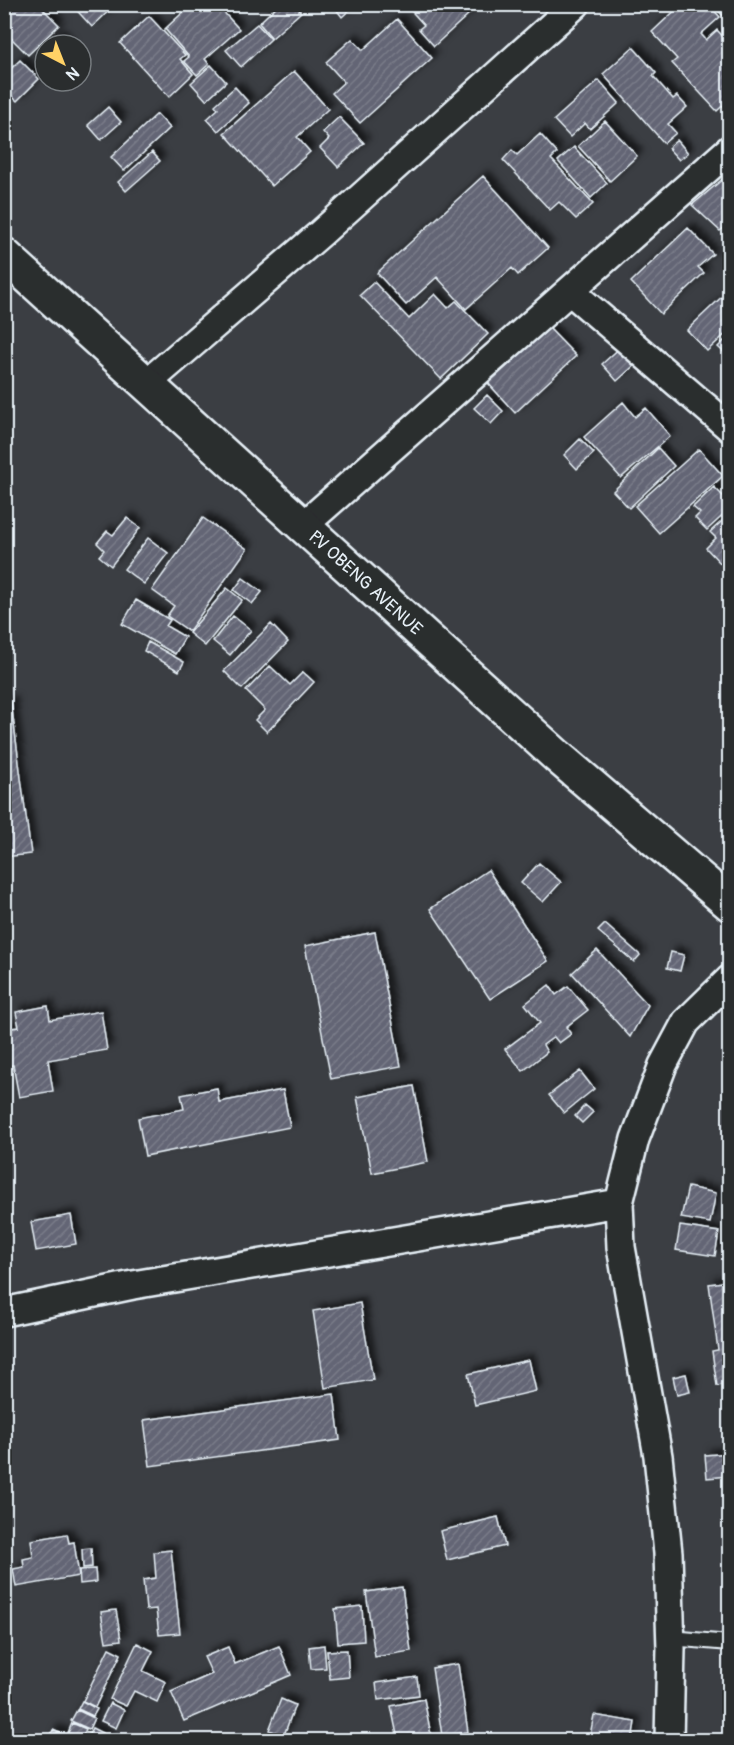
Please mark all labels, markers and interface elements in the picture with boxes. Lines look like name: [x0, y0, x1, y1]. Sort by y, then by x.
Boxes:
north arrow: [33, 33, 93, 93]
text: N: [62, 62, 83, 85]
street label: P.V OBENG AVENUE: [304, 526, 427, 640]

